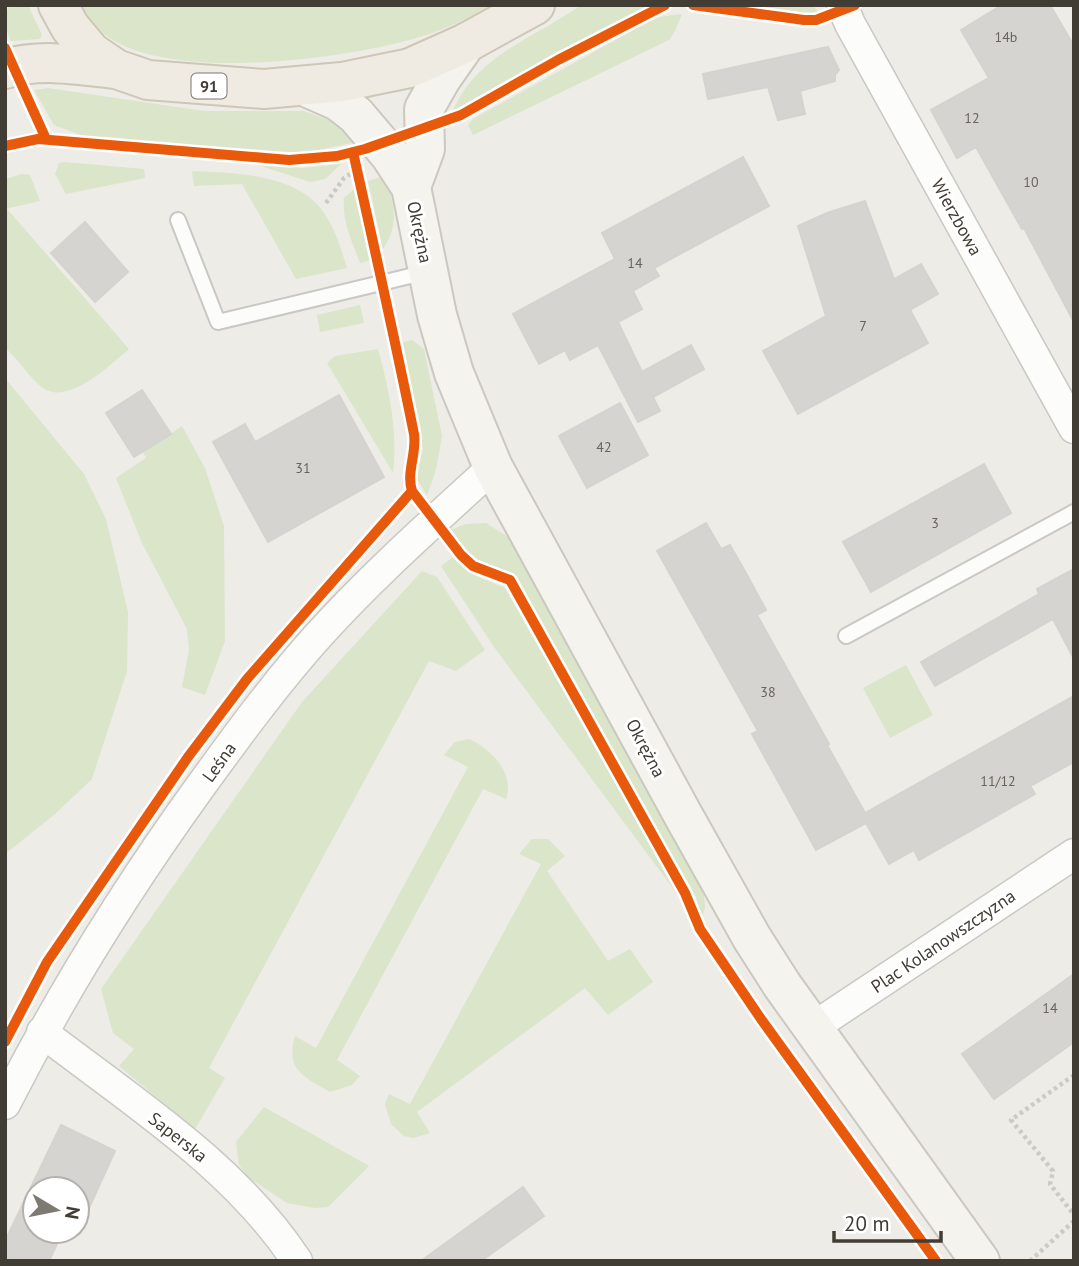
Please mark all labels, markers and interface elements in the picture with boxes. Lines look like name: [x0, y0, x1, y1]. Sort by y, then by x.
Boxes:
house number: 14b: [995, 28, 1017, 46]
road number: 91: [192, 74, 227, 99]
house number: 12: [964, 109, 980, 127]
house number: 10: [1023, 173, 1039, 191]
street label: Wierzbowa: [926, 175, 988, 259]
street label: Okrężna: [402, 199, 438, 265]
house number: 14: [627, 254, 643, 272]
house number: 7: [859, 317, 867, 335]
house number: 42: [596, 438, 612, 456]
house number: 31: [295, 459, 311, 477]
house number: 3: [931, 514, 939, 532]
house number: 38: [760, 683, 776, 701]
street label: Okrężna: [621, 715, 671, 781]
street label: Leśna: [197, 738, 241, 786]
house number: 11/12: [980, 772, 1016, 790]
street label: Plac Kolanowszczyzna: [866, 884, 1020, 998]
house number: 14: [1042, 999, 1058, 1017]
street label: Saperska: [144, 1107, 212, 1167]
north arrow: [21, 1175, 91, 1245]
scale bar: [834, 1200, 941, 1244]
text: N: [60, 1205, 86, 1221]
text: 20 m: [844, 1210, 890, 1237]

